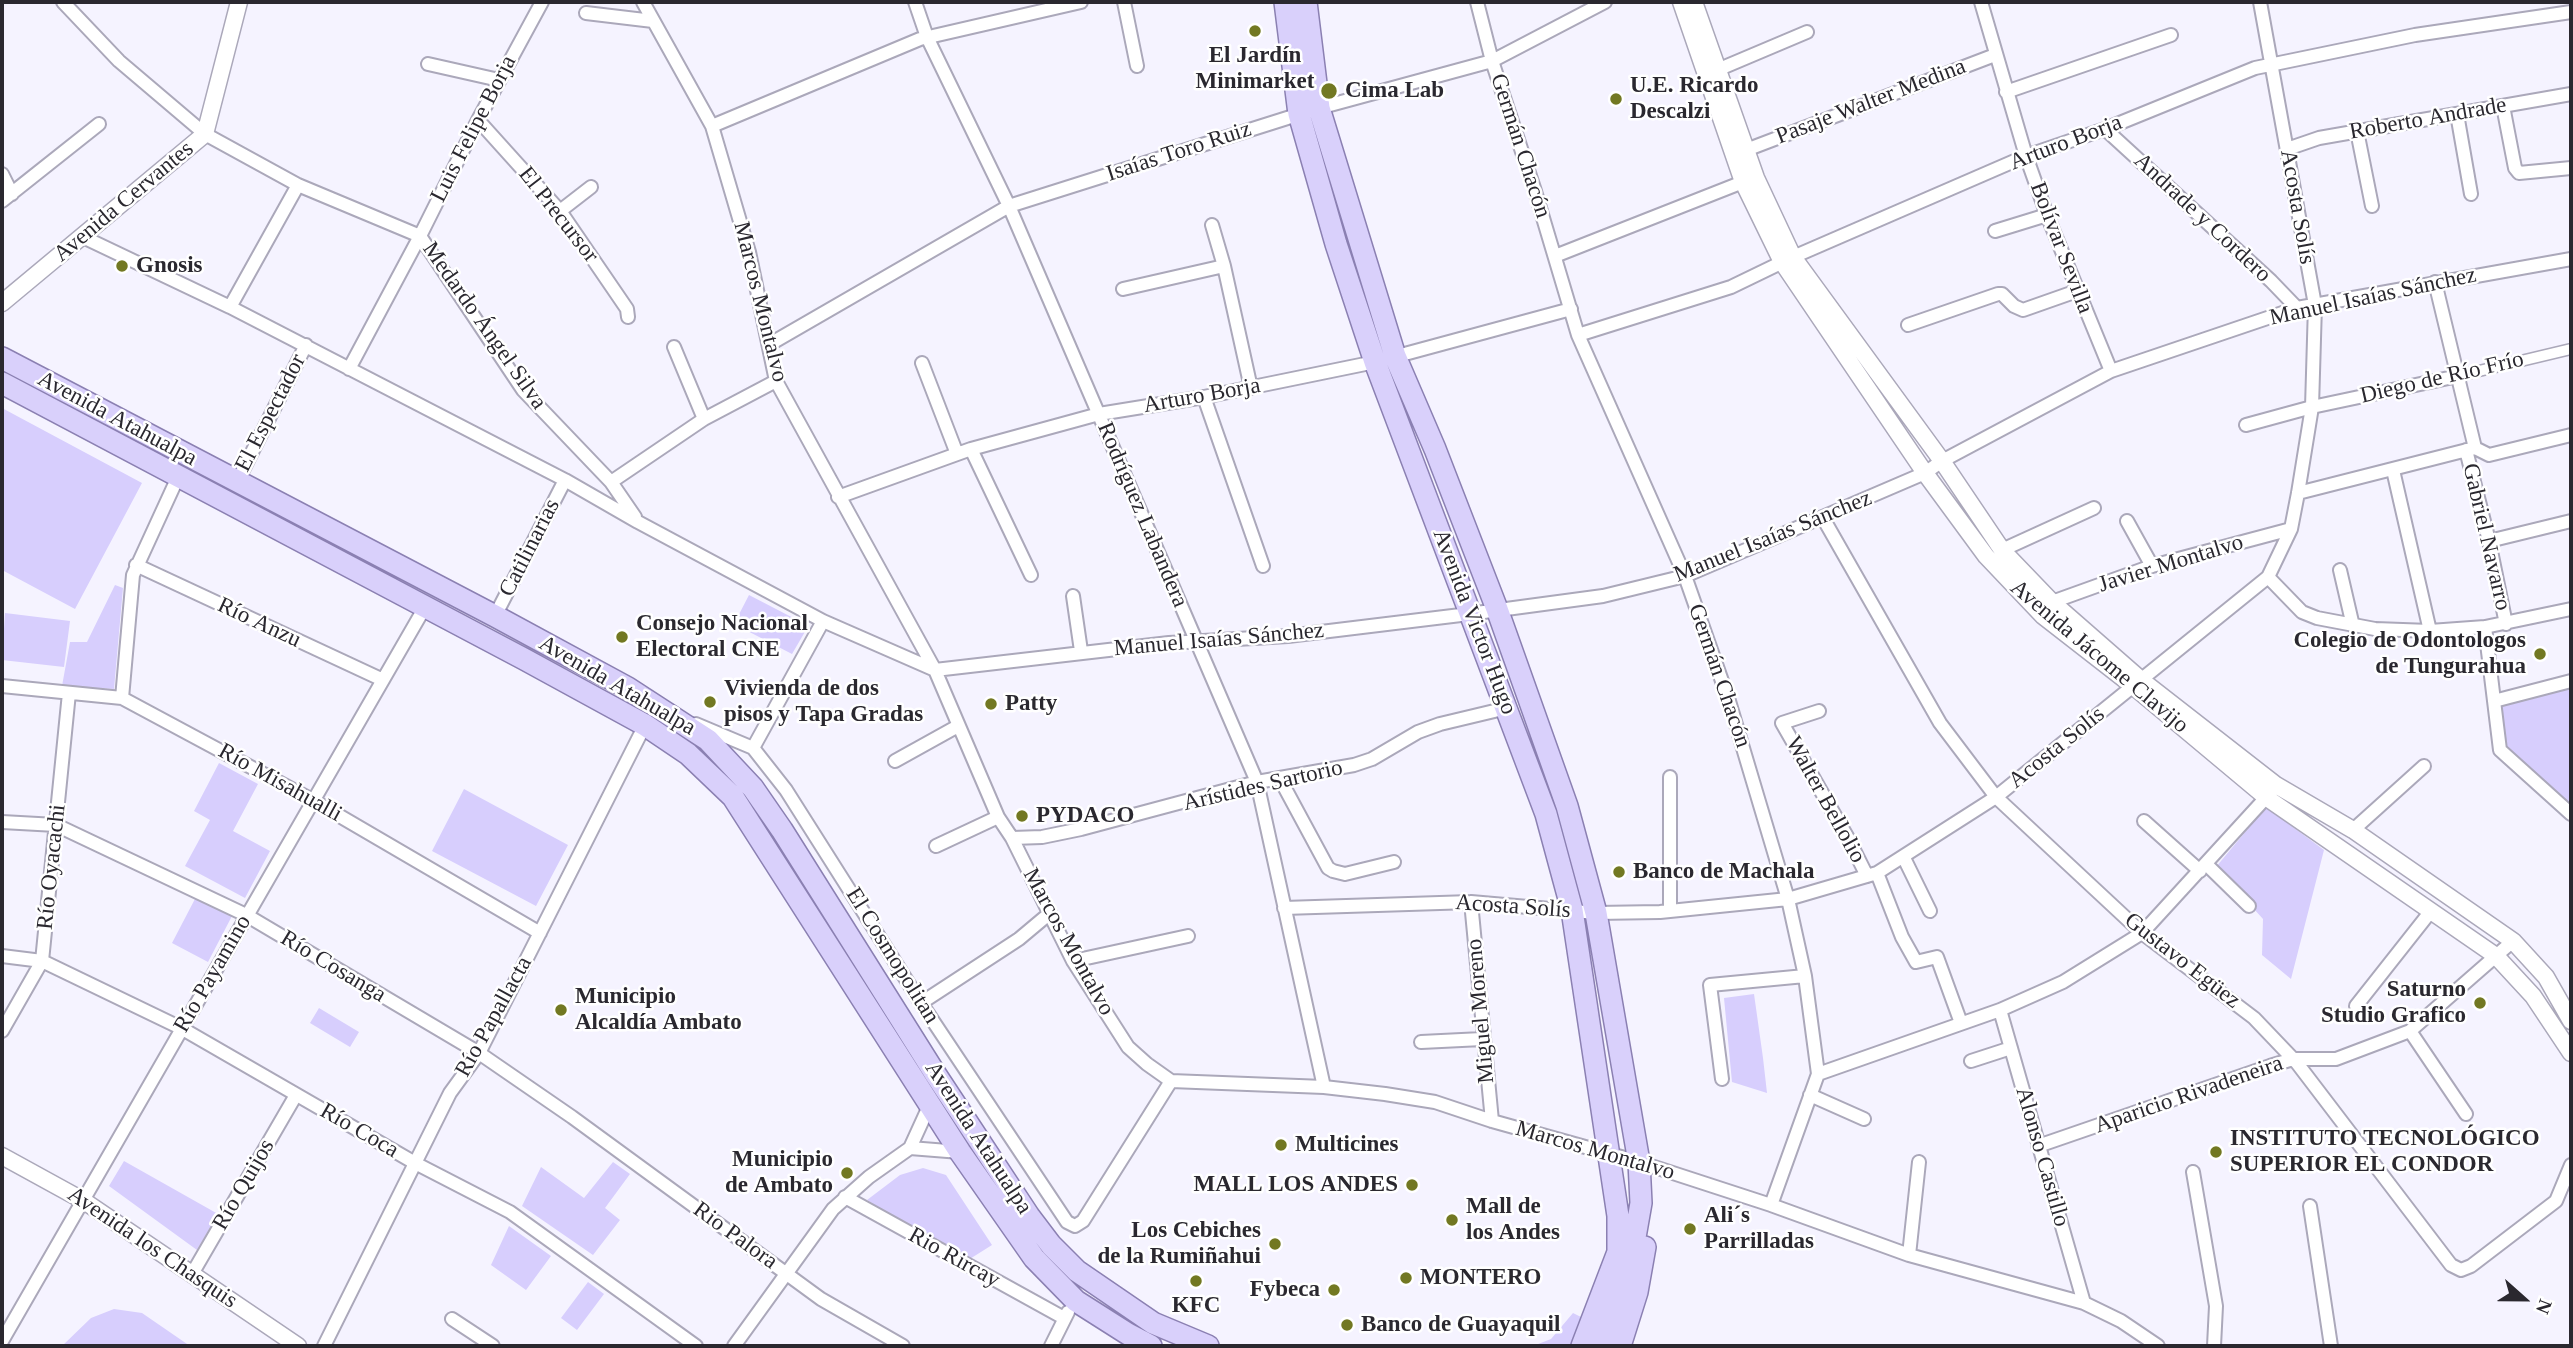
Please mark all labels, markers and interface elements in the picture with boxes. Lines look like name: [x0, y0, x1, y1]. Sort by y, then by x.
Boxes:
marker: El Jardín Minimarket: [1247, 23, 1263, 39]
place label: El Jardín Minimarket: [1196, 42, 1314, 96]
street label: Luis Felipe Borja: [425, 51, 523, 207]
street label: Pasaje Walter Medina: [1772, 53, 1970, 151]
street label: Germán Chacón: [1484, 70, 1556, 222]
place label: U.E. Ricardo Descalzi: [1630, 72, 1758, 126]
place label: Cima Lab: [1345, 77, 1444, 105]
marker: Cima Lab: [1319, 81, 1339, 101]
marker: U.E. Ricardo Descalzi: [1608, 91, 1624, 107]
street label: Roberto Andrade: [2347, 92, 2509, 146]
street label: Arturo Borja: [2006, 109, 2126, 177]
street label: Isaías Toro Ruiz: [1103, 116, 1255, 188]
street label: Avenida Cervantes: [49, 136, 199, 268]
street label: Andrade y Cordero: [2128, 147, 2276, 289]
street label: Acosta Solís: [2273, 148, 2321, 266]
street label: El Precursor: [512, 161, 604, 269]
street label: Bolívar Sevilla: [2023, 178, 2099, 318]
street label: Marcos Montalvo: [727, 219, 793, 385]
street label: Medardo Ángel Silva: [416, 237, 552, 415]
place label: Gnosis: [136, 252, 202, 280]
marker: Gnosis: [114, 258, 130, 274]
street label: Manuel Isaías Sánchez: [2267, 262, 2479, 332]
street label: Diego de Río Frío: [2358, 346, 2526, 410]
street label: El Espectador: [230, 350, 312, 476]
street label: Avenida Atahualpa: [33, 365, 201, 473]
street label: Arturo Borja: [1141, 372, 1263, 420]
street label: Rodríguez Labandera: [1090, 418, 1194, 612]
street label: Gabriel Navarro: [2456, 461, 2516, 613]
street label: Manuel Isaías Sánchez: [1670, 485, 1876, 589]
street label: Catilinarias: [494, 494, 566, 602]
street label: Avenida Victor Hugo: [1426, 525, 1522, 719]
street label: Javier Montalvo: [2095, 529, 2247, 599]
street label: Avenida Jácome Clavijo: [2004, 574, 2194, 740]
street label: Río Anzu: [213, 592, 305, 654]
street label: Germán Chacón: [1682, 601, 1756, 751]
place label: Consejo Nacional Electoral CNE: [636, 610, 808, 664]
street label: Manuel Isaías Sánchez: [1113, 617, 1325, 663]
place label: Colegio de Odontologos de Tungurahua: [2293, 627, 2526, 681]
marker: Consejo Nacional Electoral CNE: [614, 629, 630, 645]
street label: Avenida Atahualpa: [534, 630, 700, 742]
marker: Colegio de Odontologos de Tungurahua: [2532, 646, 2548, 662]
place label: Vivienda de dos pisos y Tapa Gradas: [724, 675, 923, 729]
place label: Patty: [1005, 690, 1057, 718]
marker: Vivienda de dos pisos y Tapa Gradas: [702, 694, 718, 710]
marker: Patty: [983, 696, 999, 712]
street label: Acosta Solís: [2003, 701, 2111, 795]
street label: Walter Bellolio: [1779, 732, 1871, 868]
street label: Río Misahualli: [213, 738, 347, 828]
street label: Arístides Sartorio: [1181, 754, 1345, 818]
place label: PYDACO: [1036, 802, 1134, 830]
street label: Río Oyacachi: [32, 803, 72, 931]
marker: PYDACO: [1014, 808, 1030, 824]
place label: Banco de Machala: [1633, 858, 1814, 886]
street label: Marcos Montalvo: [1016, 864, 1120, 1020]
marker: Banco de Machala: [1611, 864, 1627, 880]
street label: El Cosmopolitan: [839, 883, 945, 1029]
street label: Acosta Solís: [1454, 889, 1572, 925]
street label: Gustavo Egüez: [2118, 907, 2246, 1015]
street label: Río Payamino: [168, 910, 258, 1038]
street label: Río Cosanga: [275, 925, 391, 1009]
street label: Miguel Moreno: [1461, 938, 1501, 1084]
street label: Río Papallacta: [450, 952, 538, 1082]
place label: Saturno Studio Grafico: [2321, 976, 2466, 1030]
place label: Municipio Alcaldía Ambato: [575, 983, 742, 1037]
marker: Saturno Studio Grafico: [2472, 995, 2488, 1011]
marker: Municipio Alcaldía Ambato: [553, 1002, 569, 1018]
street label: Aparicio Rivadeneira: [2091, 1050, 2287, 1140]
street label: Avenida Atahualpa: [918, 1056, 1038, 1220]
street label: Alonso Castillo: [2009, 1084, 2075, 1230]
street label: Río Coca: [315, 1097, 403, 1165]
street label: Marcos Montalvo: [1512, 1115, 1678, 1187]
place label: INSTITUTO TECNOLÓGICO SUPERIOR EL CONDOR: [2230, 1125, 2540, 1179]
place label: Multicines: [1295, 1131, 1398, 1159]
street label: Río Quijos: [207, 1135, 281, 1235]
marker: Multicines: [1273, 1137, 1289, 1153]
marker: INSTITUTO TECNOLÓGICO SUPERIOR EL CONDOR: [2208, 1144, 2224, 1160]
place label: Municipio de Ambato: [725, 1146, 833, 1200]
marker: Municipio de Ambato: [839, 1165, 855, 1181]
place label: MALL LOS ANDES: [1194, 1171, 1398, 1199]
marker: MALL LOS ANDES: [1404, 1177, 1420, 1193]
street label: Avenida los Chasquis: [62, 1181, 242, 1315]
place label: Mall de los Andes: [1466, 1193, 1560, 1247]
street label: Rio Palora: [687, 1196, 783, 1276]
place label: Ali´s Parrilladas: [1704, 1202, 1814, 1256]
marker: Mall de los Andes: [1444, 1212, 1460, 1228]
place label: Los Cebiches de la Rumiñahui: [1097, 1217, 1261, 1271]
marker: Ali´s Parrilladas: [1682, 1221, 1698, 1237]
street label: Rio Rircay: [903, 1222, 1005, 1294]
marker: Los Cebiches de la Rumiñahui: [1267, 1236, 1283, 1252]
place label: MONTERO: [1420, 1264, 1541, 1292]
north arrow: [2489, 1264, 2559, 1334]
marker: MONTERO: [1398, 1270, 1414, 1286]
marker: KFC: [1188, 1273, 1204, 1289]
place label: Fybeca: [1250, 1276, 1320, 1304]
marker: Fybeca: [1326, 1282, 1342, 1298]
place label: KFC: [1172, 1292, 1220, 1320]
text: N: [2532, 1297, 2556, 1317]
place label: Banco de Guayaquil: [1361, 1311, 1560, 1339]
marker: Banco de Guayaquil: [1339, 1317, 1355, 1333]

